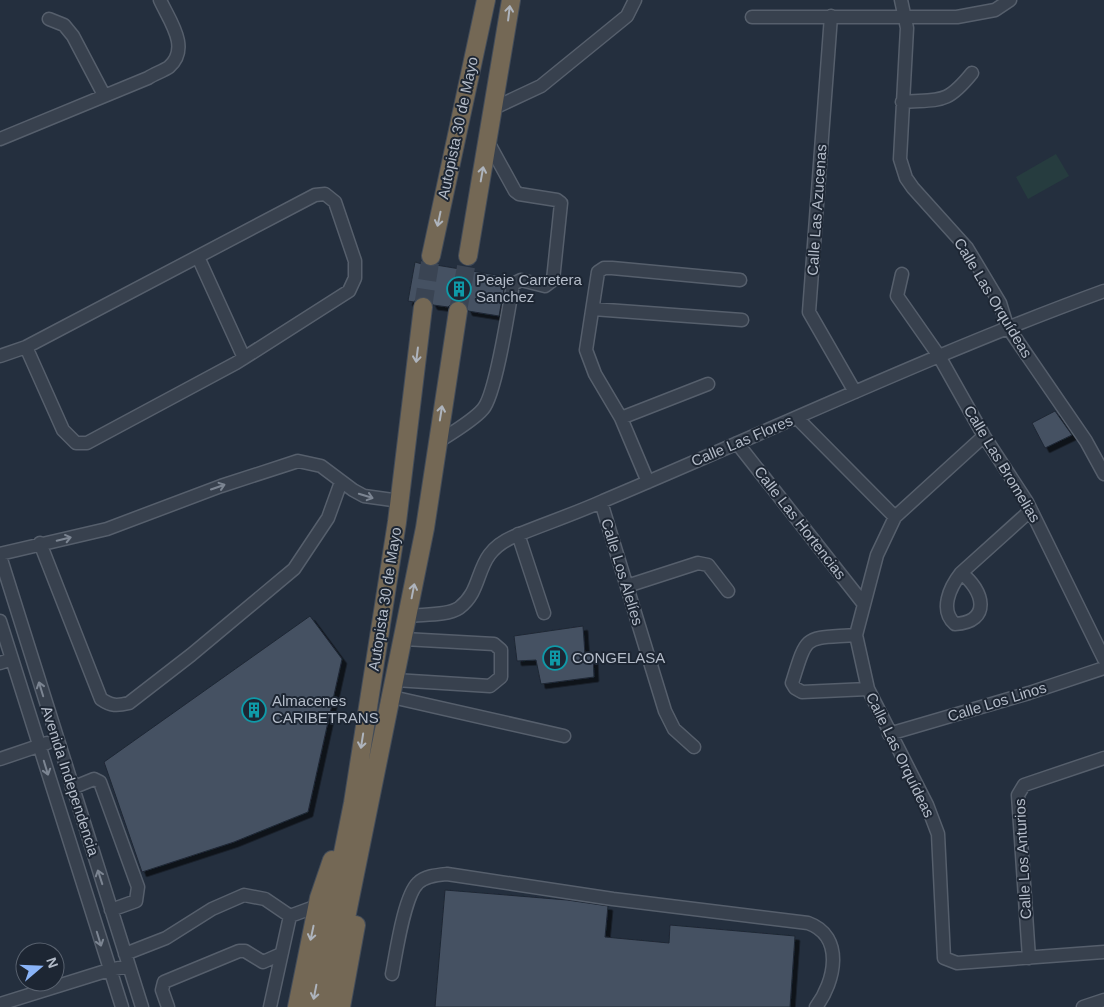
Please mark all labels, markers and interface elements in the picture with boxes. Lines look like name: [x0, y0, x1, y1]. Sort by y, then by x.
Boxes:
one-way arrow: [504, 6, 514, 22]
street label: Autopista 30 de Mayo: [434, 55, 481, 201]
street label: Calle Las Azucenas: [803, 144, 830, 276]
one-way arrow: [478, 166, 488, 182]
one-way arrow: [434, 210, 443, 226]
street label: Calle Las Orquídeas: [951, 235, 1036, 361]
place label: Peaje Carretera Sanchez: [476, 271, 583, 305]
building icon: Peaje Carretera Sanchez: [446, 276, 472, 302]
one-way arrow: [412, 347, 422, 363]
street label: Calle Las Bromelias: [961, 402, 1044, 525]
one-way arrow: [437, 405, 447, 421]
street label: Calle Las Flores: [689, 412, 795, 470]
street label: Calle Las Hortencias: [751, 463, 850, 582]
one-way arrow: [210, 482, 225, 491]
one-way arrow: [358, 491, 374, 501]
street label: Calle Los Alelíes: [598, 516, 647, 627]
street label: Autopista 30 de Mayo: [365, 526, 404, 672]
one-way arrow: [56, 534, 72, 543]
one-way arrow: [409, 583, 418, 599]
building icon: CONGELASA: [542, 645, 568, 671]
place label: CONGELASA: [572, 649, 665, 666]
street label: Calle Los Linos: [945, 678, 1048, 725]
one-way arrow: [35, 681, 45, 697]
street label: Calle Las Orquídeas: [863, 690, 938, 820]
place label: Almacenes CARIBETRANS: [272, 692, 379, 726]
building icon: Almacenes CARIBETRANS: [241, 697, 267, 723]
street label: Avenida Independencia: [38, 704, 103, 859]
one-way arrow: [357, 733, 367, 749]
one-way arrow: [42, 759, 51, 775]
street label: Calle Los Anturios: [1011, 798, 1034, 920]
one-way arrow: [95, 869, 105, 885]
one-way arrow: [307, 924, 316, 940]
one-way arrow: [95, 931, 105, 947]
north arrow: [15, 942, 65, 992]
text: N: [43, 955, 62, 970]
one-way arrow: [310, 984, 320, 1000]

